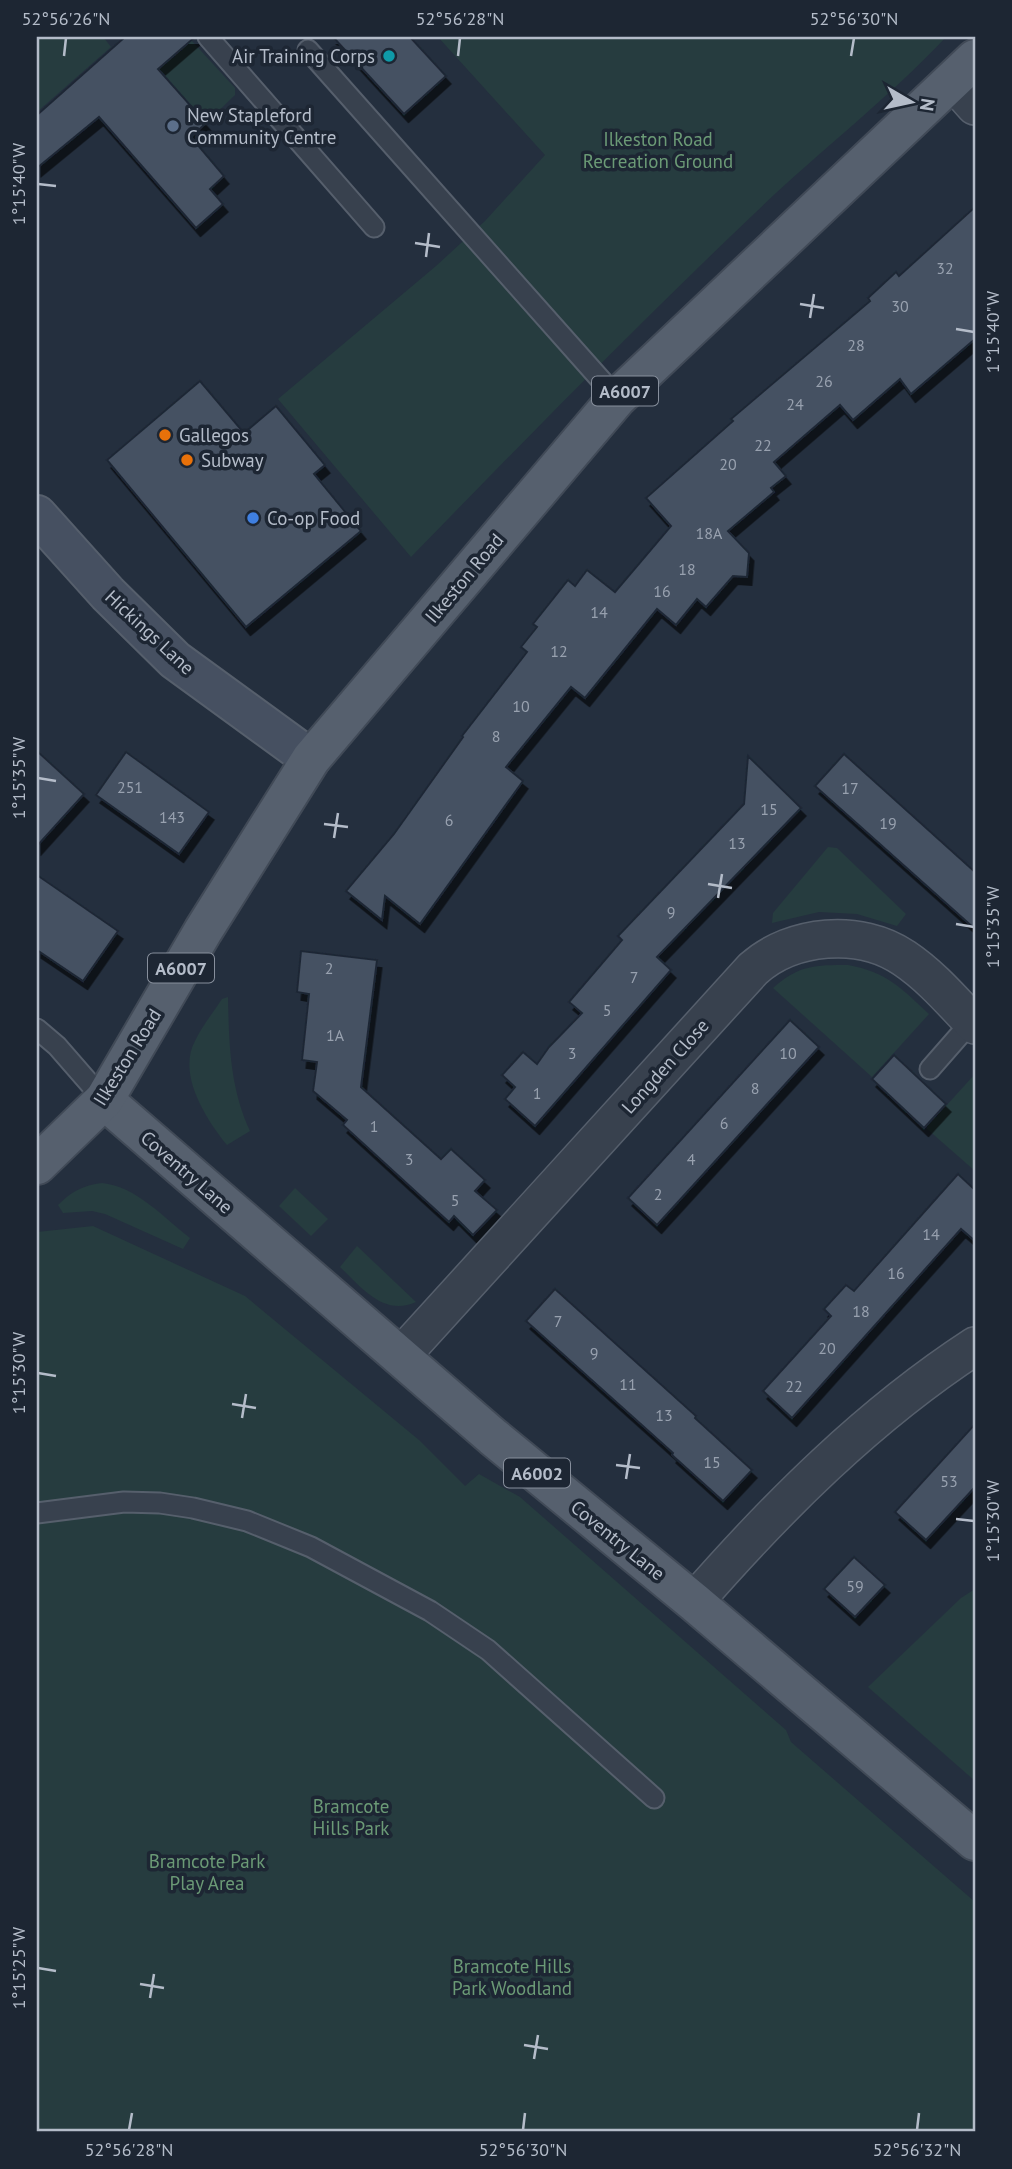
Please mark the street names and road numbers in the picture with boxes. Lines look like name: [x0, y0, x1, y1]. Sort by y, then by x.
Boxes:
road number: A6007: [592, 376, 658, 405]
street label: Ilkeston Road: [420, 528, 508, 628]
street label: Hickings Lane: [100, 585, 200, 679]
road number: A6007: [148, 953, 214, 982]
street label: Ilkeston Road: [88, 1004, 166, 1110]
street label: Longden Close: [616, 1014, 714, 1118]
street label: Coventry Lane: [136, 1125, 238, 1219]
road number: A6002: [504, 1458, 570, 1488]
street label: Coventry Lane: [566, 1495, 670, 1585]

